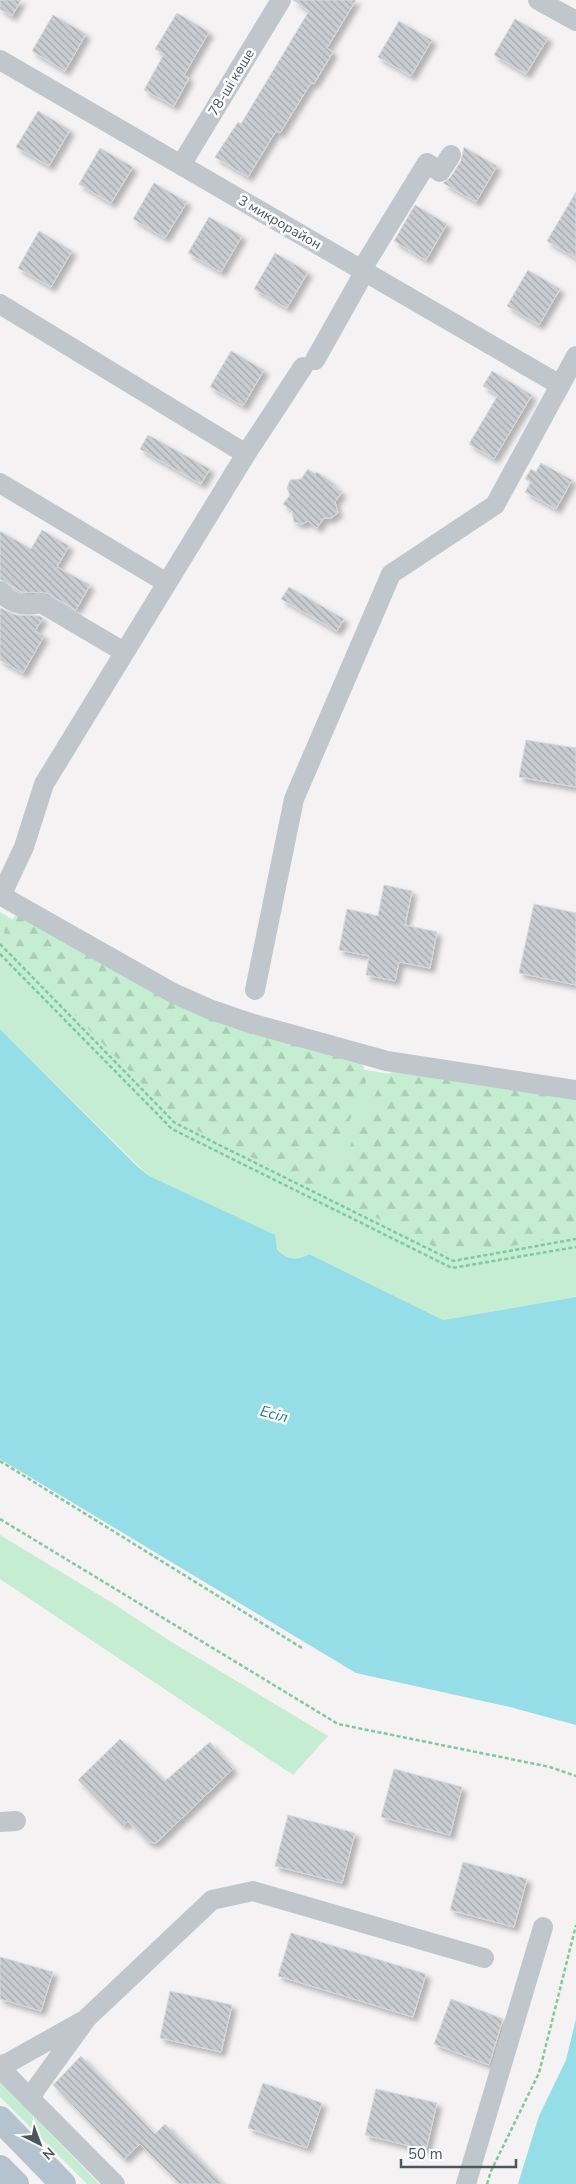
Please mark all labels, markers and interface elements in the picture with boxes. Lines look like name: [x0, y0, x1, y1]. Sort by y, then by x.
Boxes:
street label: 78-ші көше: [204, 45, 259, 119]
street label: 3 микрорайон: [235, 191, 325, 254]
water label: Есіл: [258, 1401, 290, 1427]
north arrow: [15, 2119, 65, 2169]
scale bar: [401, 2136, 516, 2168]
text: N: [38, 2143, 59, 2164]
text: 50 m: [408, 2144, 443, 2164]

